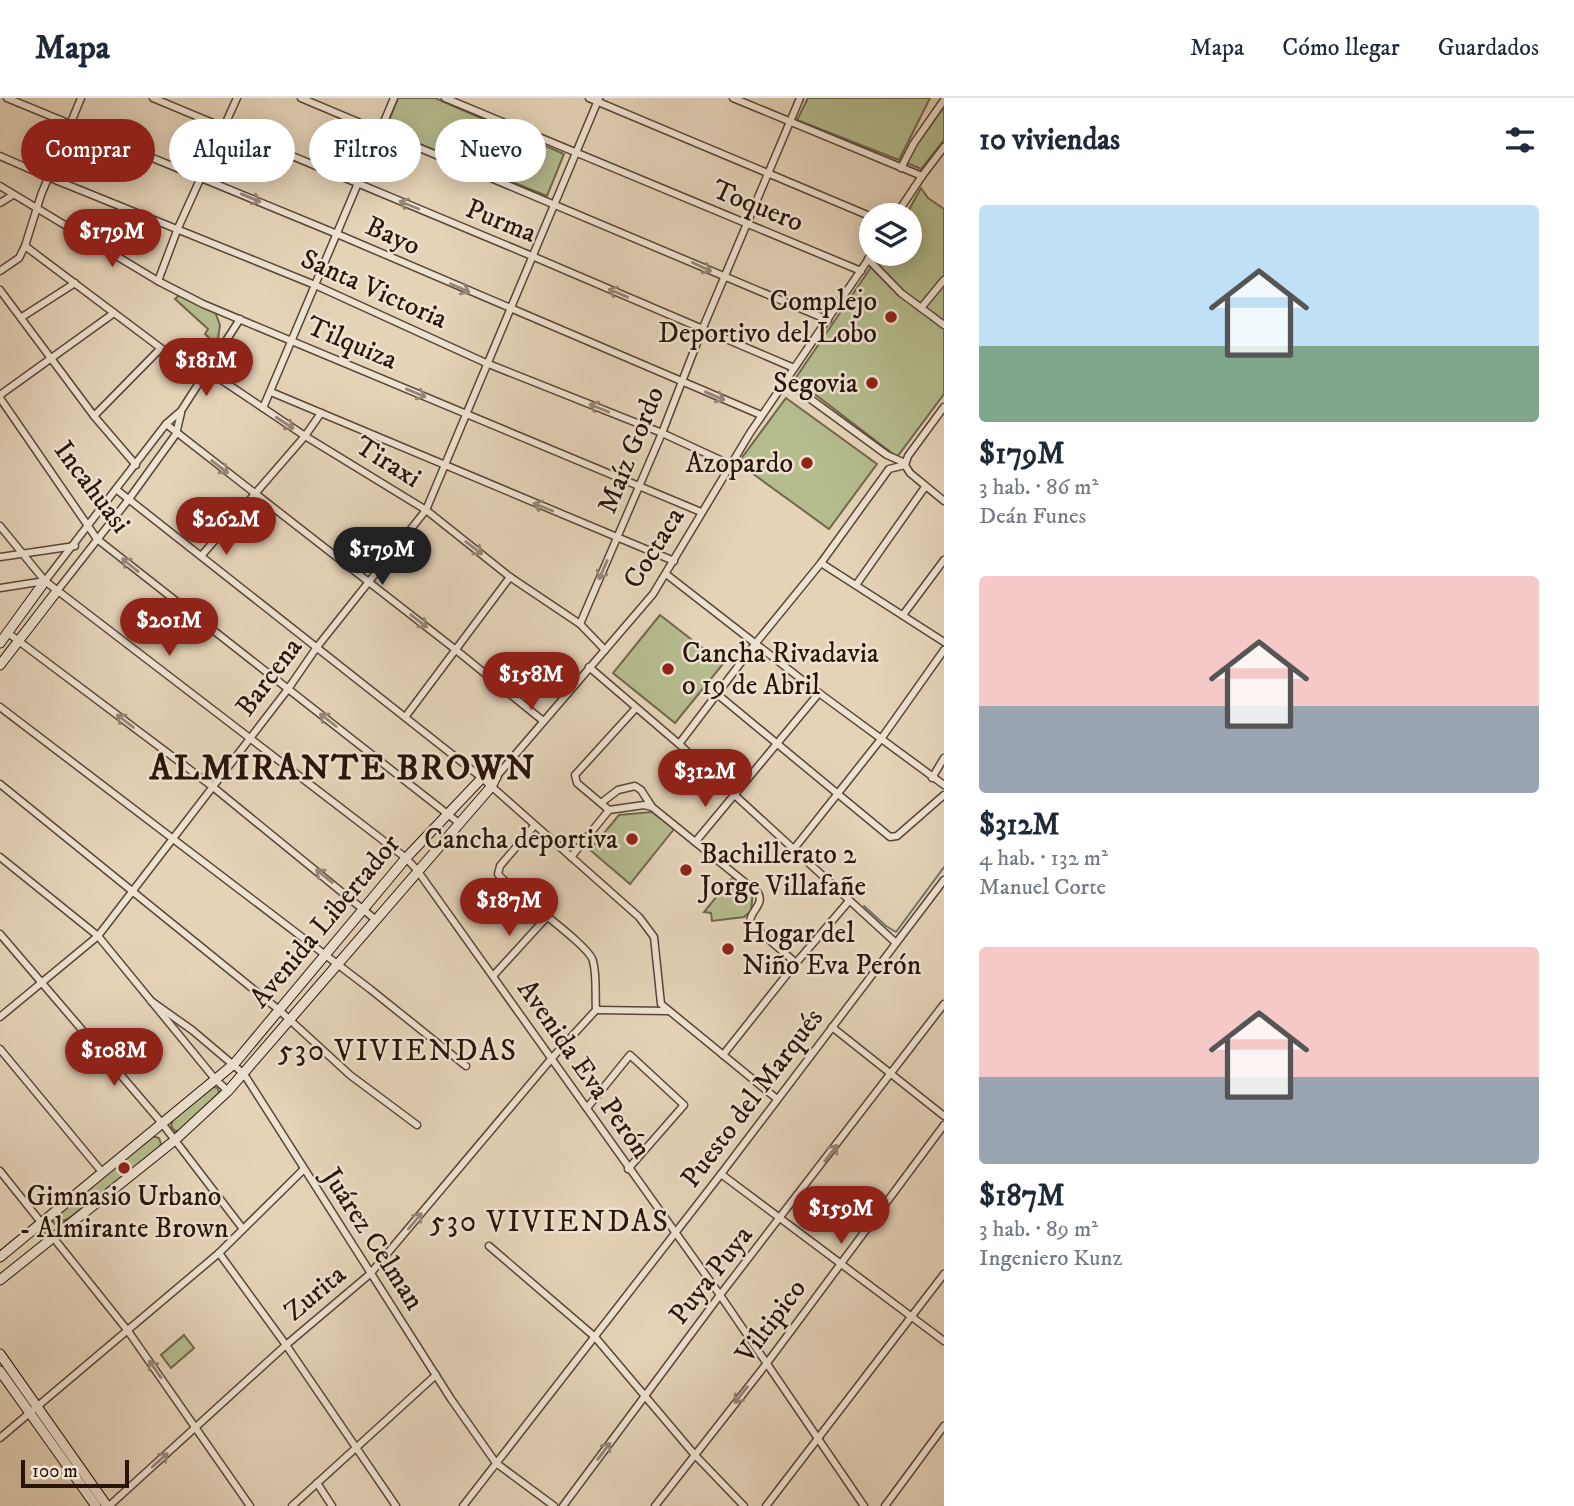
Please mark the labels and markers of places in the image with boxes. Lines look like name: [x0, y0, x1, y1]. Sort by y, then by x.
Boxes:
pin: $179M: [63, 209, 161, 269]
place label: Complejo Deportivo del Lobo: [658, 284, 877, 351]
marker: Complejo Deportivo del Lobo: [883, 309, 899, 325]
pin: $181M: [157, 338, 255, 398]
place label: Segovia: [773, 366, 858, 401]
marker: Segovia: [864, 375, 880, 391]
place label: Azopardo: [686, 446, 793, 481]
marker: Azopardo: [799, 455, 815, 471]
pin: $262M: [177, 498, 275, 557]
pin: $179M: [333, 528, 431, 587]
pin: $201M: [120, 598, 218, 658]
place label: Cancha Rivadavia o 19 de Abril: [682, 636, 879, 703]
pin: $158M: [482, 652, 580, 712]
marker: Cancha Rivadavia o 19 de Abril: [660, 661, 676, 677]
pin: $312M: [656, 750, 754, 809]
place label: Cancha deportiva: [424, 822, 618, 857]
marker: Cancha deportiva: [624, 831, 640, 847]
place label: Bachillerato 2 Jorge Villafañe: [697, 837, 866, 904]
marker: Bachillerato 2 Jorge Villafañe: [678, 862, 694, 878]
pin: $187M: [460, 878, 558, 938]
place label: Hogar del Niño Eva Perón: [742, 916, 922, 983]
marker: Hogar del Niño Eva Perón: [720, 941, 736, 957]
pin: $108M: [65, 1028, 163, 1088]
marker: Gimnasio Urbano - Almirante Brown: [116, 1160, 132, 1176]
place label: Gimnasio Urbano - Almirante Brown: [19, 1179, 229, 1246]
pin: $159M: [792, 1186, 890, 1246]

